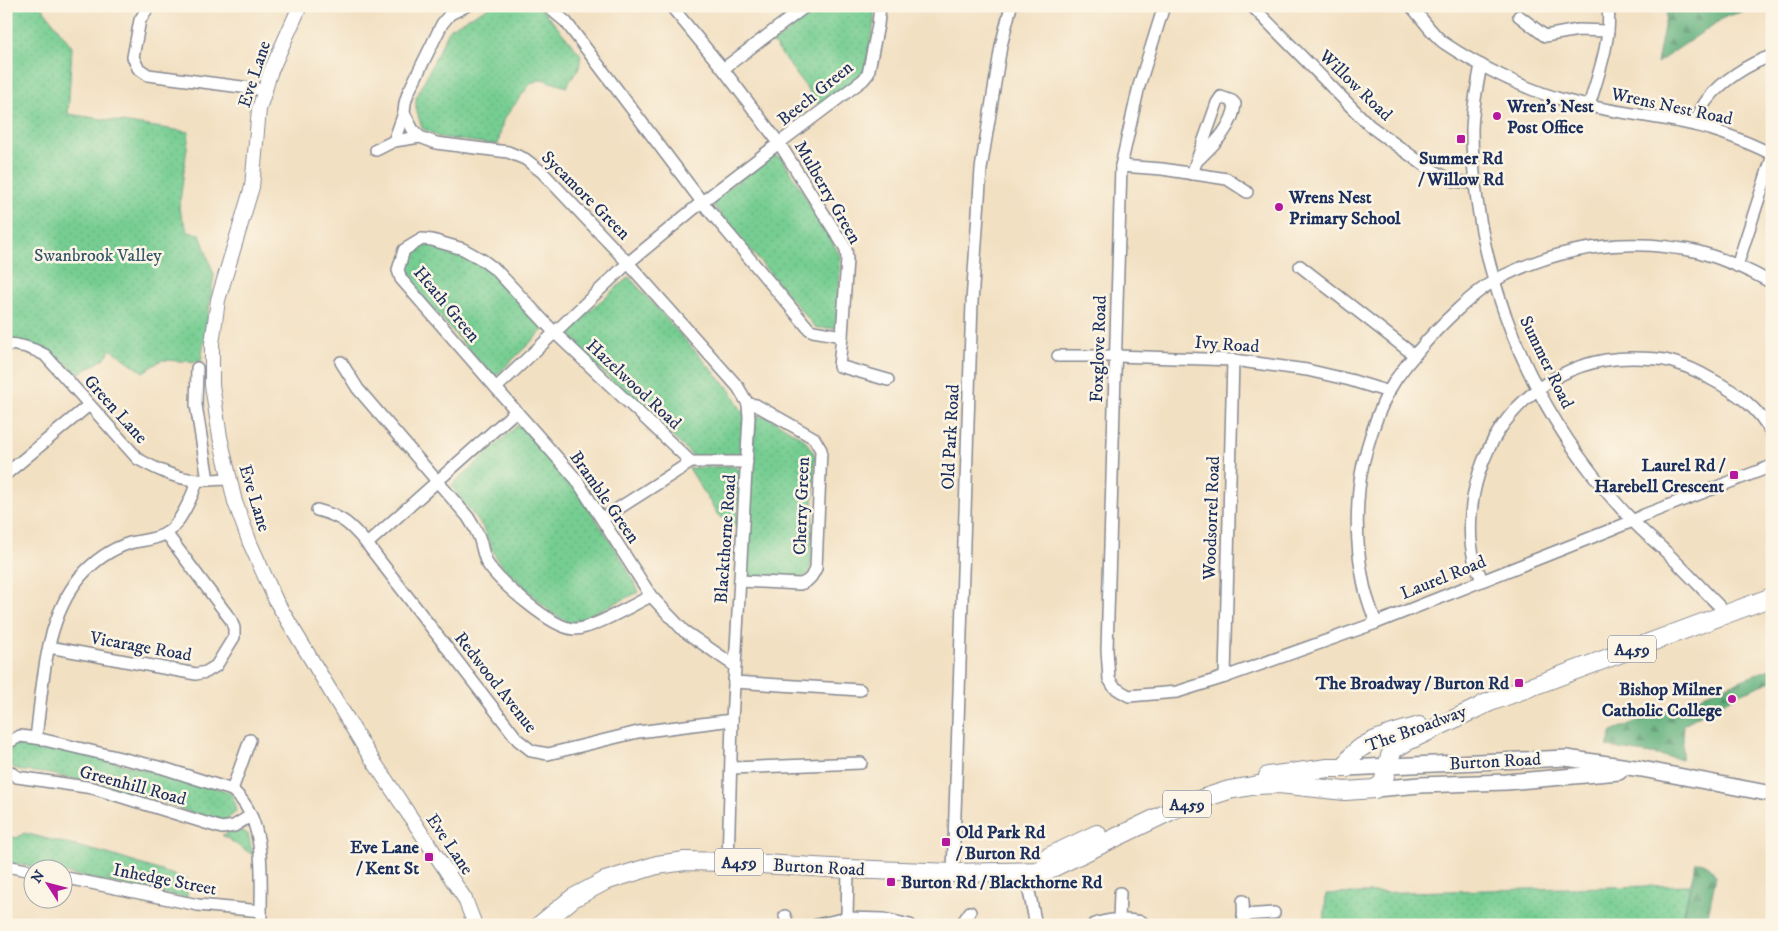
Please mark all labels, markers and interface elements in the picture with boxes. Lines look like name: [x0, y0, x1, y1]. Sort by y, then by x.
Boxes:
street label: Eve Lane: [234, 38, 276, 111]
street label: Willow Road: [1313, 45, 1396, 126]
street label: Beech Green: [773, 56, 858, 131]
street label: Wrens Nest Road: [1608, 83, 1735, 131]
place label: Wren's Nest Post Office: [1506, 96, 1594, 139]
marker: Wren's Nest Post Office: [1491, 110, 1503, 122]
marker: Summer Rd / Willow Rd: [1455, 133, 1467, 145]
street label: Mulberry Green: [789, 137, 866, 249]
street label: Sycamore Green: [536, 147, 635, 245]
place label: Summer Rd / Willow Rd: [1417, 148, 1505, 191]
place label: Wrens Nest Primary School: [1288, 187, 1401, 230]
marker: Wrens Nest Primary School: [1273, 201, 1285, 213]
park label: Swanbrook Valley: [34, 245, 162, 267]
street label: Heath Green: [408, 262, 485, 348]
street label: Foxglove Road: [1086, 295, 1112, 403]
street label: Summer Road: [1514, 312, 1578, 412]
street label: Ivy Road: [1194, 332, 1260, 358]
street label: Hazelwood Road: [581, 335, 686, 435]
street label: Green Lane: [79, 371, 152, 449]
street label: Old Park Road: [937, 384, 965, 490]
street label: Bramble Green: [564, 447, 644, 548]
place label: Laurel Rd / Harebell Crescent: [1594, 455, 1726, 498]
street label: Cherry Green: [789, 456, 815, 555]
street label: Woodsorrel Road: [1199, 456, 1225, 581]
street label: Eve Lane: [233, 462, 275, 535]
marker: Laurel Rd / Harebell Crescent: [1728, 469, 1740, 481]
street label: Blackthorne Road: [711, 474, 741, 604]
street label: Laurel Road: [1398, 551, 1489, 605]
street label: Vicarage Road: [87, 627, 193, 667]
street label: Redwood Avenue: [449, 628, 541, 737]
road number: A459: [1608, 636, 1656, 662]
place label: The Broadway / Burton Rd: [1315, 673, 1510, 695]
marker: The Broadway / Burton Rd: [1513, 677, 1525, 689]
place label: Bishop Milner Catholic College: [1602, 679, 1723, 722]
marker: Bishop Milner Catholic College: [1726, 693, 1738, 705]
street label: The Broadway: [1363, 700, 1470, 757]
street label: Burton Road: [1449, 749, 1541, 775]
street label: Greenhill Road: [77, 761, 189, 811]
road number: A459: [1163, 791, 1211, 818]
street label: Eve Lane: [421, 810, 478, 879]
place label: Old Park Rd / Burton Rd: [955, 822, 1046, 865]
marker: Old Park Rd / Burton Rd: [940, 836, 952, 848]
place label: Eve Lane / Kent St: [350, 837, 420, 880]
road number: A459: [715, 849, 763, 876]
marker: Eve Lane / Kent St: [423, 851, 435, 863]
street label: Burton Road: [773, 855, 865, 881]
north arrow: [22, 858, 72, 908]
street label: Inhedge Street: [111, 859, 219, 901]
text: N: [28, 867, 49, 887]
place label: Burton Rd / Blackthorne Rd: [901, 872, 1103, 894]
marker: Burton Rd / Blackthorne Rd: [885, 876, 897, 888]

